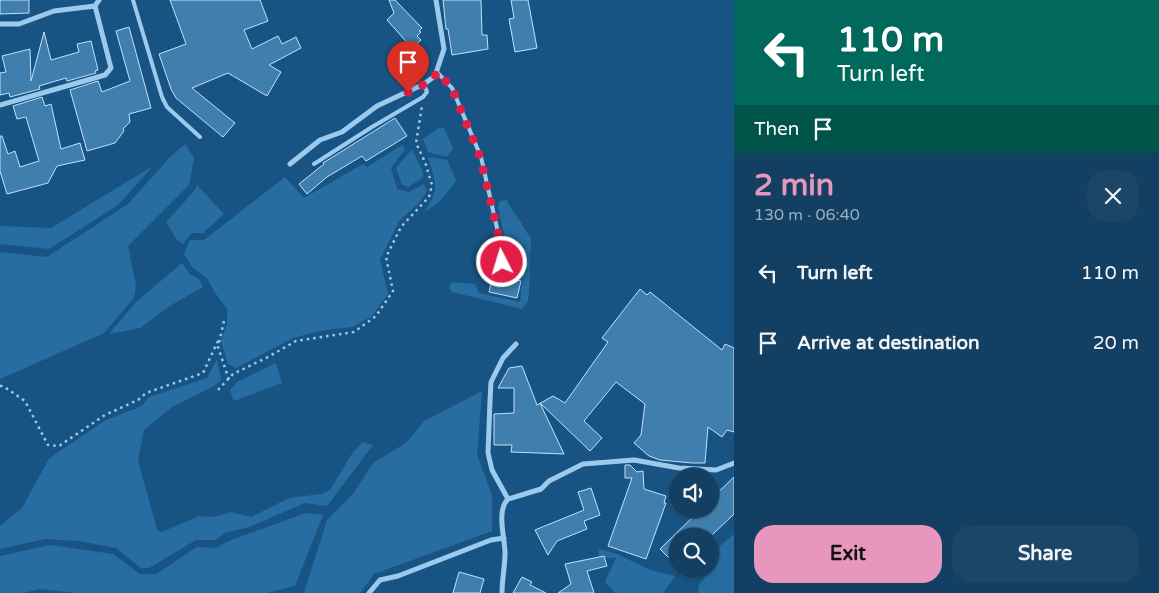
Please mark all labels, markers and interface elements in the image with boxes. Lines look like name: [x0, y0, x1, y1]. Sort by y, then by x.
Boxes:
text: 110 m: [837, 19, 944, 61]
icon: left: [754, 20, 819, 85]
pin: [387, 41, 429, 92]
icon: arrive: [394, 48, 422, 76]
text: Turn left: [837, 61, 925, 87]
icon: arrive: [809, 115, 837, 143]
text: Then: [754, 118, 799, 140]
text: 2 min: [754, 167, 834, 204]
button: close: [1087, 170, 1139, 222]
text: 130 m · 06:40: [754, 205, 860, 225]
position arrow: [475, 235, 527, 287]
icon: left: [754, 259, 782, 287]
text: Turn left: [797, 262, 873, 284]
text: 110 m: [1081, 262, 1139, 284]
icon: arrive: [754, 329, 782, 357]
text: Arrive at destination: [797, 332, 980, 354]
text: 20 m: [1093, 332, 1139, 354]
map controls: [669, 468, 719, 578]
button: sound: [669, 468, 719, 518]
button: Exit: [754, 525, 942, 583]
button: Share: [952, 525, 1139, 583]
button: search: [669, 528, 719, 578]

